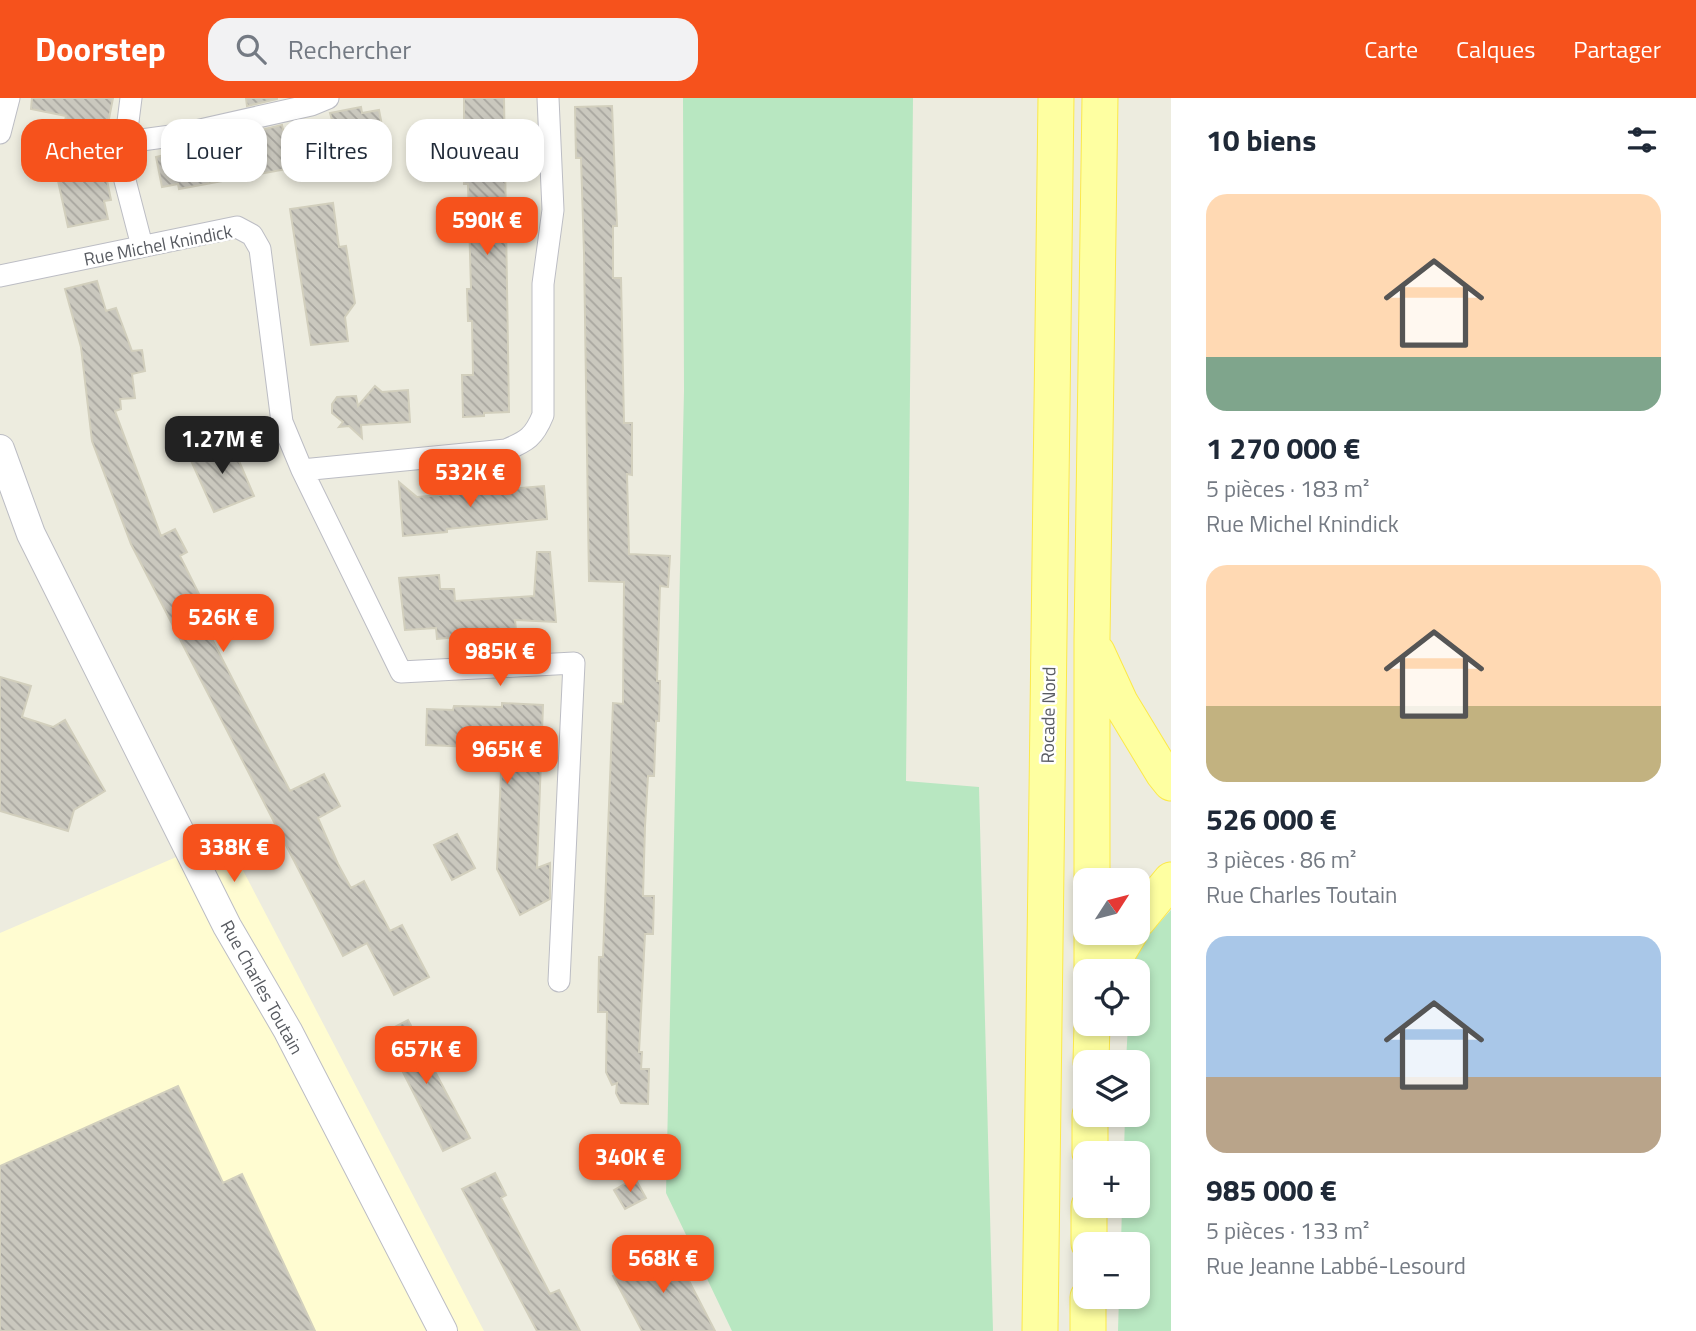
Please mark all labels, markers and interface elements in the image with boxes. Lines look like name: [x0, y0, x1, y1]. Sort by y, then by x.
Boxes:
search box: [208, 18, 698, 81]
text: Doorstep: [35, 24, 166, 74]
icon: search: [232, 30, 270, 68]
text: Rechercher: [288, 30, 411, 69]
text: Carte: [1364, 31, 1418, 67]
text: Calques: [1456, 31, 1535, 67]
text: Partager: [1573, 31, 1661, 67]
text: 10 biens: [1206, 117, 1316, 163]
chip: Acheter: [21, 119, 147, 182]
chip: Louer: [161, 119, 267, 182]
chip: Filtres: [281, 119, 392, 182]
chip: Nouveau: [406, 119, 544, 182]
icon: filters: [1623, 121, 1661, 159]
pin: 590K €: [430, 198, 544, 257]
text: 590K €: [452, 202, 522, 237]
street label: Rue Michel Knindick: [81, 217, 235, 273]
icon: home: [1371, 240, 1497, 366]
pin: 1.27M €: [157, 416, 287, 476]
text: 1.27M €: [181, 421, 263, 456]
text: 1 270 000 €: [1206, 425, 1360, 471]
pin: 532K €: [413, 450, 527, 509]
text: 532K €: [435, 454, 505, 489]
text: 5 pièces · 183 m²: [1206, 471, 1369, 506]
text: Rue Michel Knindick: [1206, 506, 1399, 541]
pin: 526K €: [166, 594, 280, 654]
text: 526K €: [188, 599, 258, 634]
icon: home: [1371, 611, 1497, 737]
pin: 985K €: [443, 628, 557, 688]
text: 985K €: [465, 633, 535, 668]
street label: Rocade Nord: [1034, 666, 1062, 764]
pin: 965K €: [450, 726, 564, 786]
text: 965K €: [472, 731, 542, 766]
text: 526 000 €: [1206, 796, 1337, 842]
pin: 338K €: [177, 824, 291, 884]
text: 338K €: [199, 829, 269, 864]
text: 3 pièces · 86 m²: [1206, 842, 1357, 877]
north arrow: [1073, 868, 1150, 945]
map controls: [1073, 868, 1150, 1309]
text: Rue Charles Toutain: [1206, 877, 1397, 912]
street label: Rue Charles Toutain: [214, 915, 310, 1059]
button: locate: [1073, 959, 1150, 1036]
icon: home: [1371, 982, 1497, 1108]
pin: 657K €: [369, 1026, 483, 1086]
text: 657K €: [391, 1031, 461, 1066]
button: layers: [1073, 1050, 1150, 1127]
pin: 340K €: [573, 1134, 687, 1194]
text: 340K €: [595, 1139, 665, 1174]
button: +: [1073, 1141, 1150, 1218]
text: 985 000 €: [1206, 1167, 1337, 1213]
text: 5 pièces · 133 m²: [1206, 1213, 1369, 1248]
button: −: [1073, 1232, 1150, 1309]
pin: 568K €: [606, 1236, 720, 1295]
text: 568K €: [628, 1240, 698, 1275]
text: Rue Jeanne Labbé-Lesourd: [1206, 1248, 1466, 1283]

